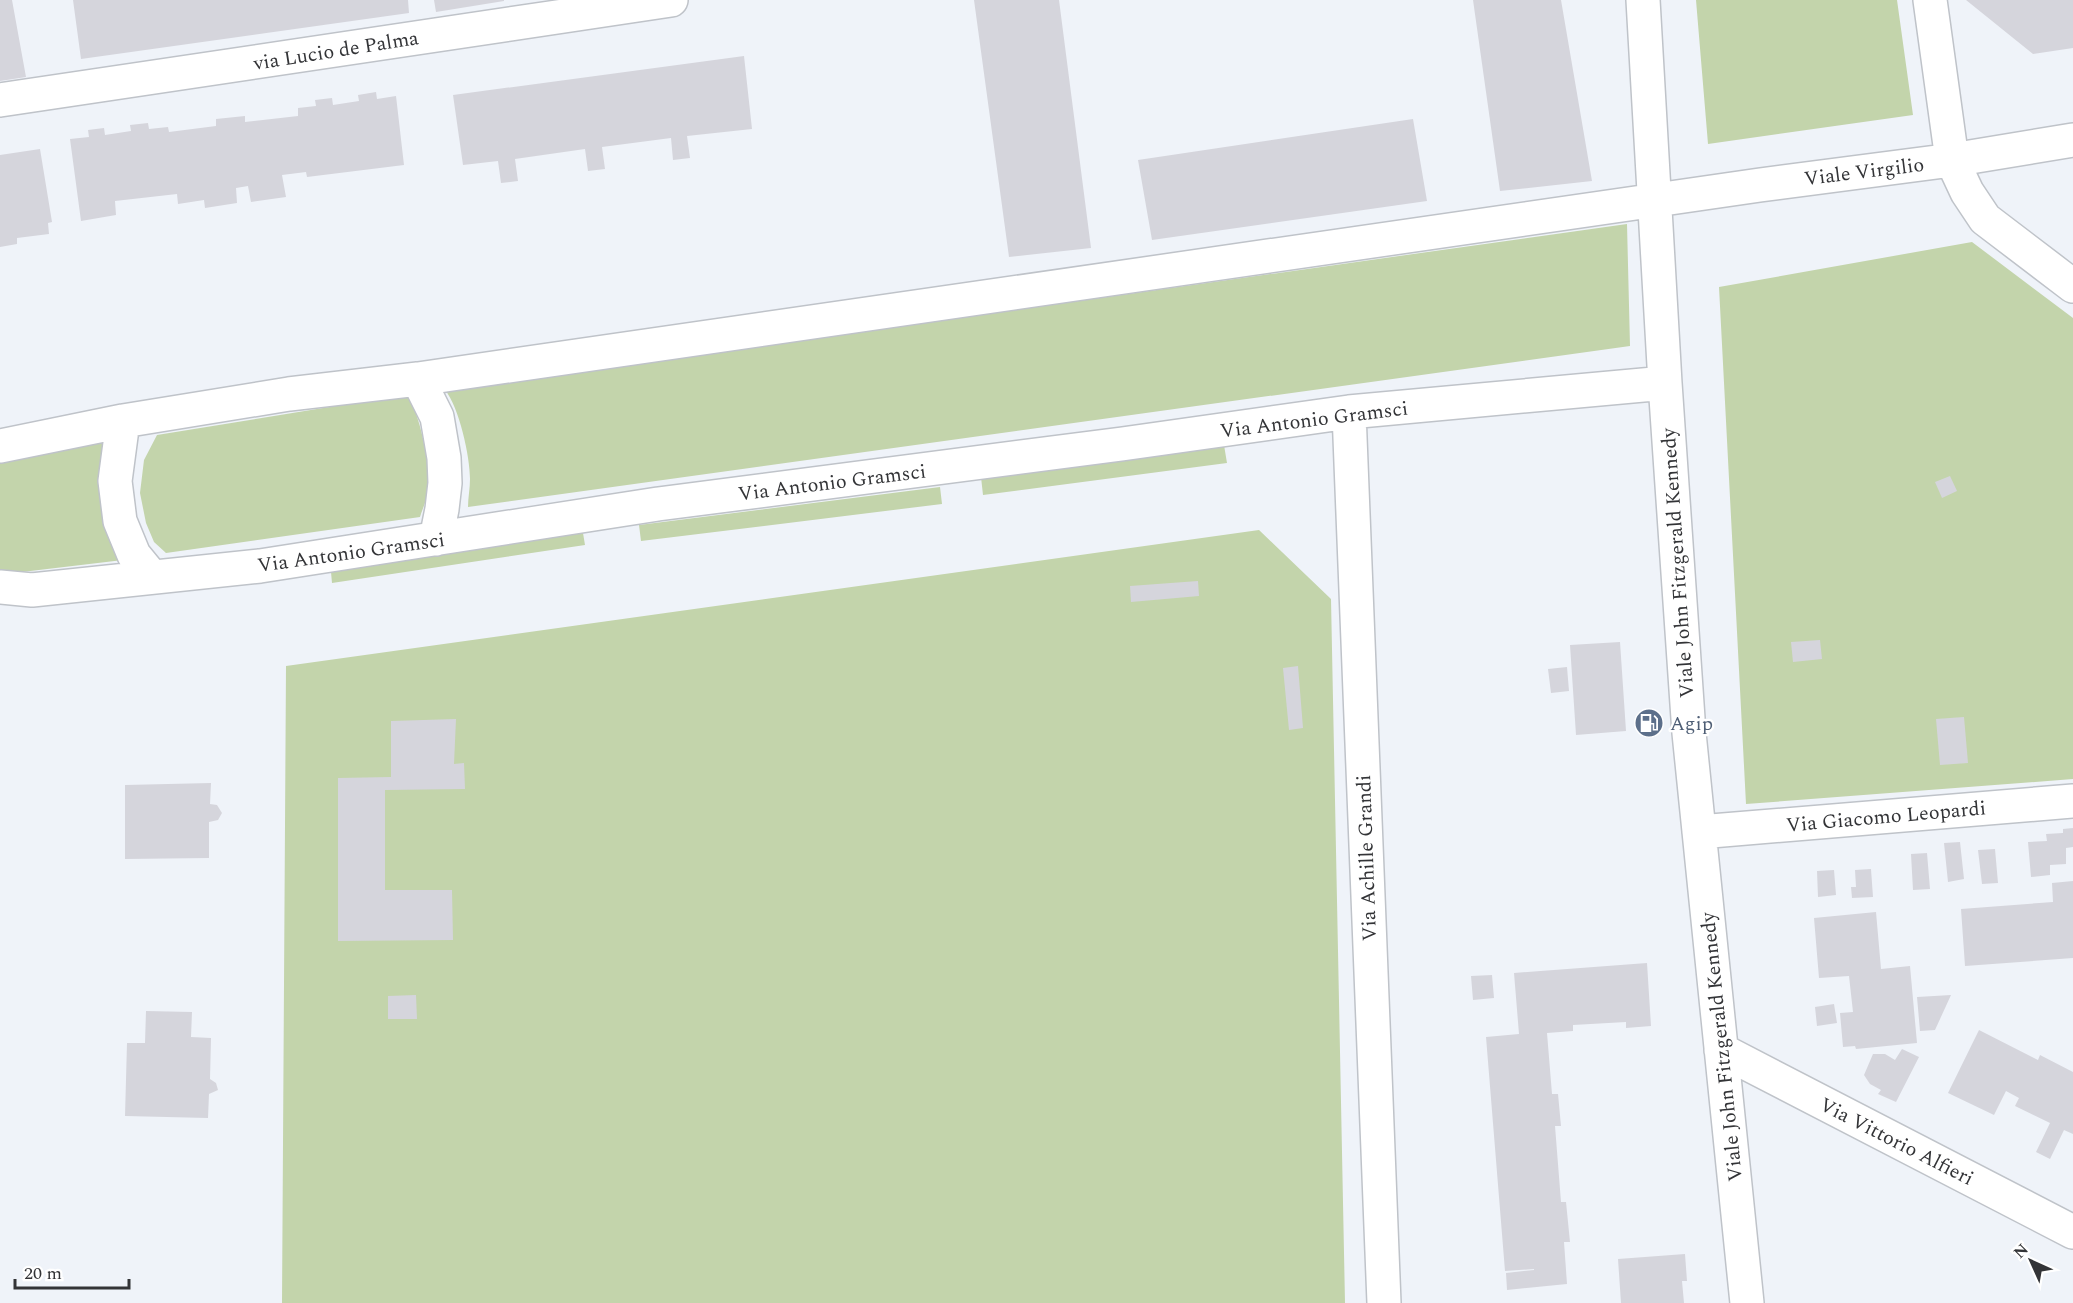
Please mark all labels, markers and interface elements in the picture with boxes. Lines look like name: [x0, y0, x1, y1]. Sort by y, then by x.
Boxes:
street label: via Lucio de Palma: [250, 23, 421, 79]
street label: Viale Virgilio: [1803, 150, 1926, 194]
street label: Via Antonio Gramsci: [1219, 394, 1410, 446]
street label: Viale John Fitzgerald Kennedy: [1654, 426, 1702, 699]
street label: Via Antonio Gramsci: [737, 457, 928, 509]
street label: Via Antonio Gramsci: [256, 525, 447, 581]
fuel station icon: Agip: [1633, 707, 1665, 739]
place label: Agip: [1670, 709, 1713, 739]
street label: Via Achille Grandi: [1349, 774, 1385, 942]
street label: Via Giacomo Leopardi: [1785, 793, 1987, 841]
street label: Viale John Fitzgerald Kennedy: [1693, 909, 1751, 1183]
street label: Via Vittorio Alfieri: [1814, 1090, 1979, 1194]
north arrow: [2001, 1231, 2061, 1291]
text: N: [2008, 1238, 2034, 1264]
scale bar: [15, 1252, 129, 1290]
text: 20 m: [24, 1260, 62, 1287]

